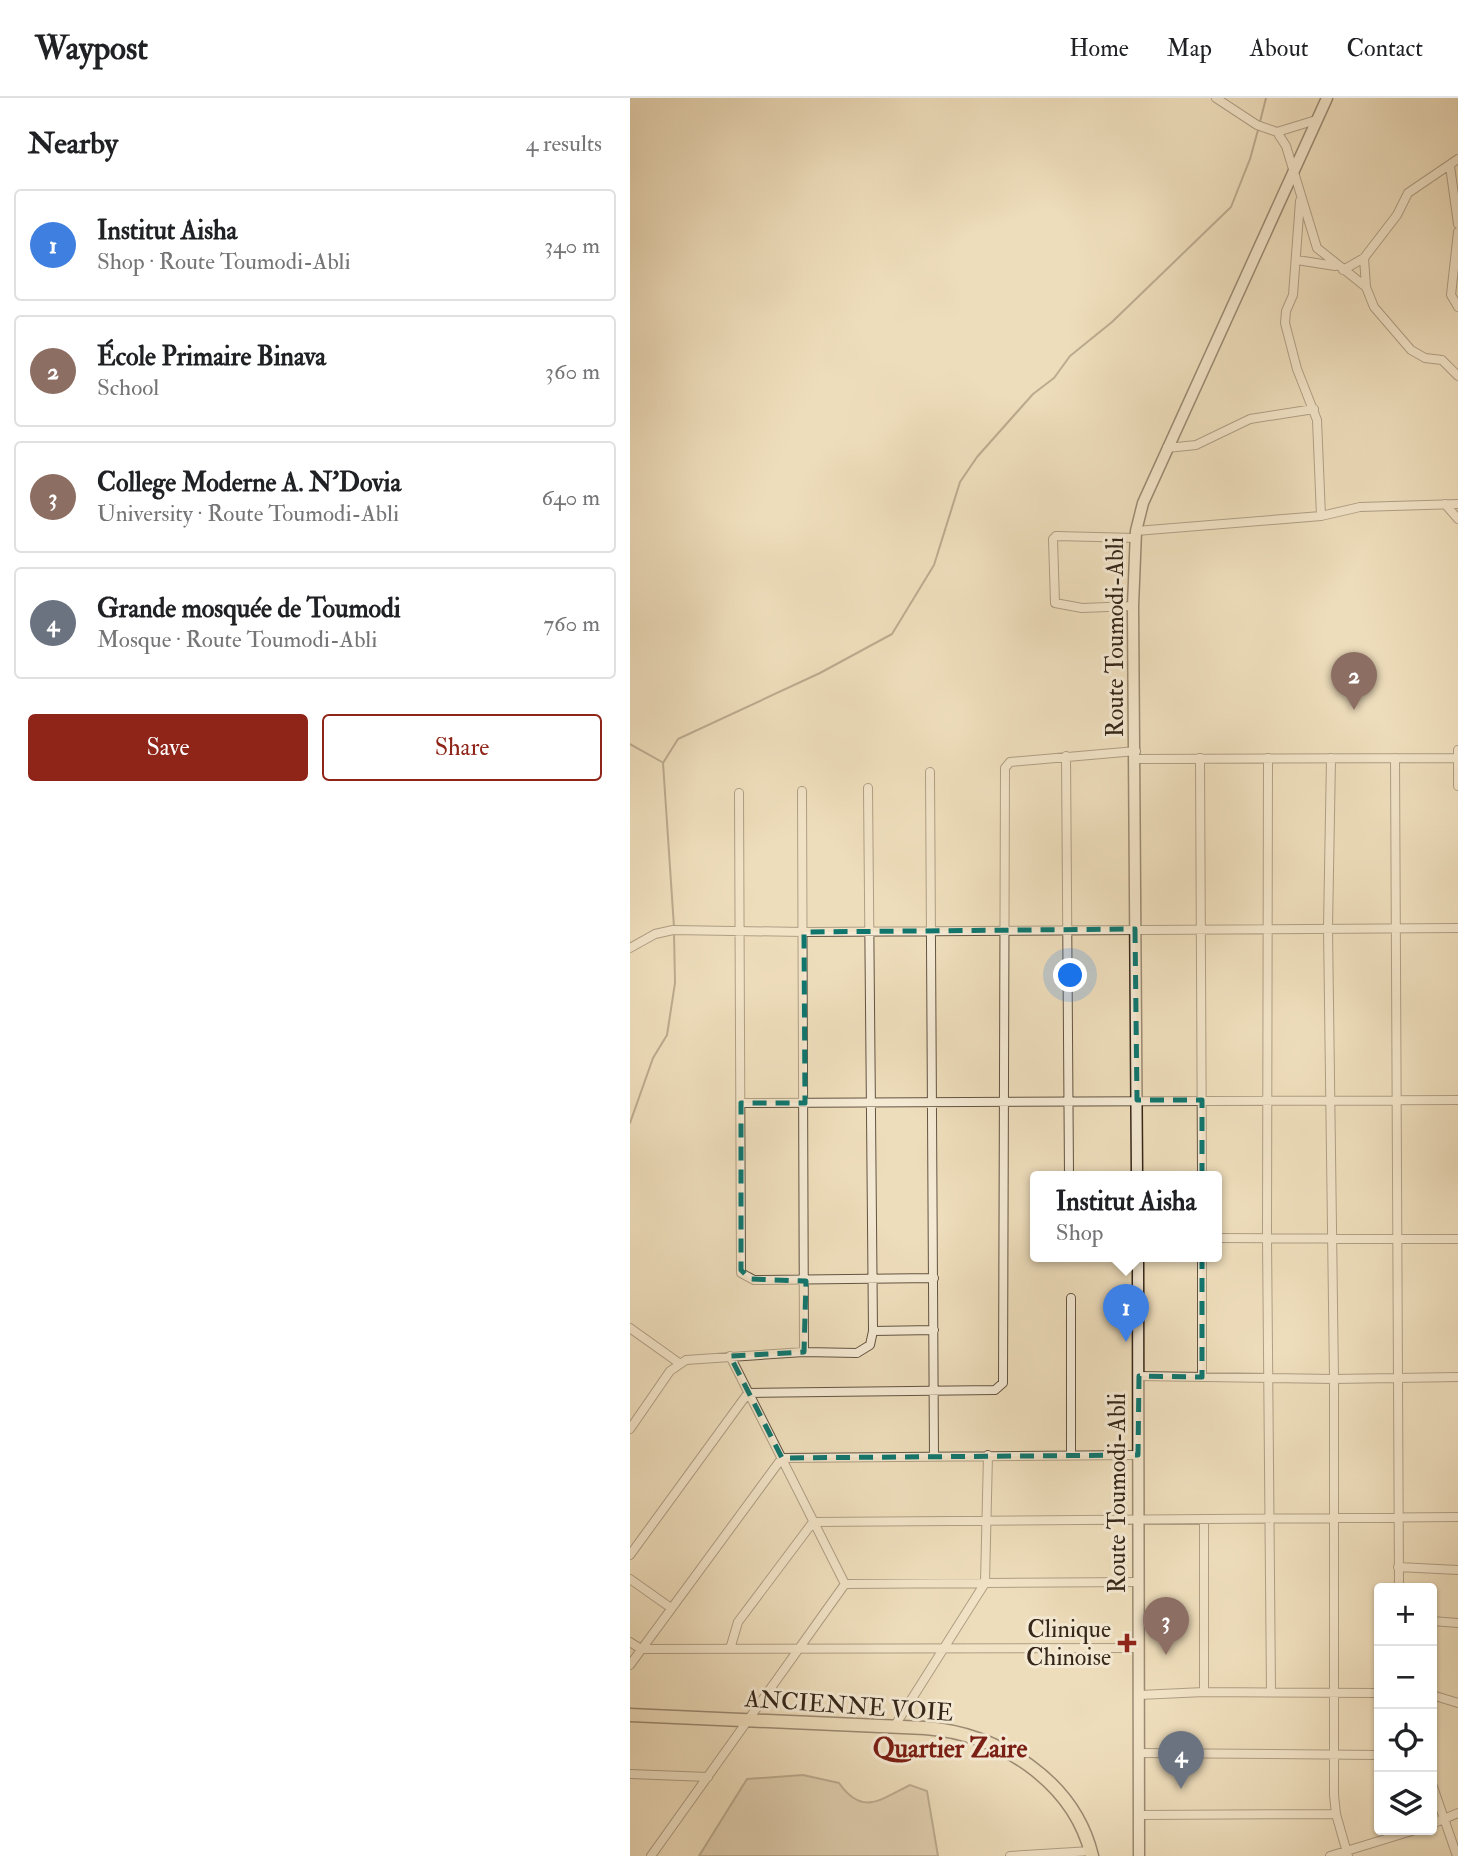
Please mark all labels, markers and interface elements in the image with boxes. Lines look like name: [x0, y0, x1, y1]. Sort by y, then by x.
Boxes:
text: Waypost: [35, 28, 148, 69]
text: Home: [1069, 33, 1129, 64]
text: Map: [1167, 33, 1212, 64]
text: About: [1250, 33, 1309, 64]
text: Contact: [1347, 33, 1423, 64]
text: Nearby: [28, 125, 118, 162]
text: 4 results: [526, 129, 602, 158]
text: Institut Aisha: [97, 215, 237, 247]
text: 1: [49, 231, 57, 260]
text: 340 m: [544, 231, 600, 260]
text: Shop · Route Toumodi-Abli: [97, 247, 351, 276]
text: École Primaire Binava: [97, 341, 326, 373]
text: 2: [47, 357, 59, 386]
text: 360 m: [545, 357, 600, 386]
text: School: [97, 373, 159, 402]
text: College Moderne A. N'Dovia: [97, 467, 401, 499]
text: 3: [49, 483, 57, 512]
text: 640 m: [542, 483, 600, 512]
text: University · Route Toumodi-Abli: [97, 499, 399, 528]
street label: Route Toumodi-Abli: [1100, 537, 1131, 737]
text: Grande mosquée de Toumodi: [97, 593, 401, 625]
text: 4: [47, 609, 59, 638]
text: 760 m: [543, 609, 600, 638]
text: Mosque · Route Toumodi-Abli: [97, 625, 377, 654]
pin: 2: [1331, 652, 1377, 710]
button: Save: [28, 714, 308, 781]
button: Share: [322, 714, 602, 781]
your location: [1053, 958, 1087, 992]
popup: [1030, 1171, 1222, 1262]
text: Institut Aisha: [1056, 1186, 1196, 1218]
text: Shop: [1056, 1218, 1103, 1247]
pin: 1: [1103, 1284, 1149, 1342]
street label: Route Toumodi-Abli: [1102, 1393, 1133, 1593]
map controls: [1374, 1583, 1437, 1835]
button: +: [1374, 1583, 1437, 1646]
pin: 3: [1143, 1597, 1189, 1655]
place label: Clinique Chinoise: [1026, 1614, 1111, 1673]
marker: Clinique Chinoise: [1117, 1633, 1137, 1653]
button: −: [1374, 1646, 1437, 1709]
street label: ANCIENNE VOIE: [743, 1683, 954, 1729]
button: locate: [1374, 1709, 1437, 1772]
pin: 4: [1158, 1731, 1204, 1789]
district label: Quartier Zaire: [873, 1733, 1027, 1765]
button: layers: [1374, 1772, 1437, 1835]

